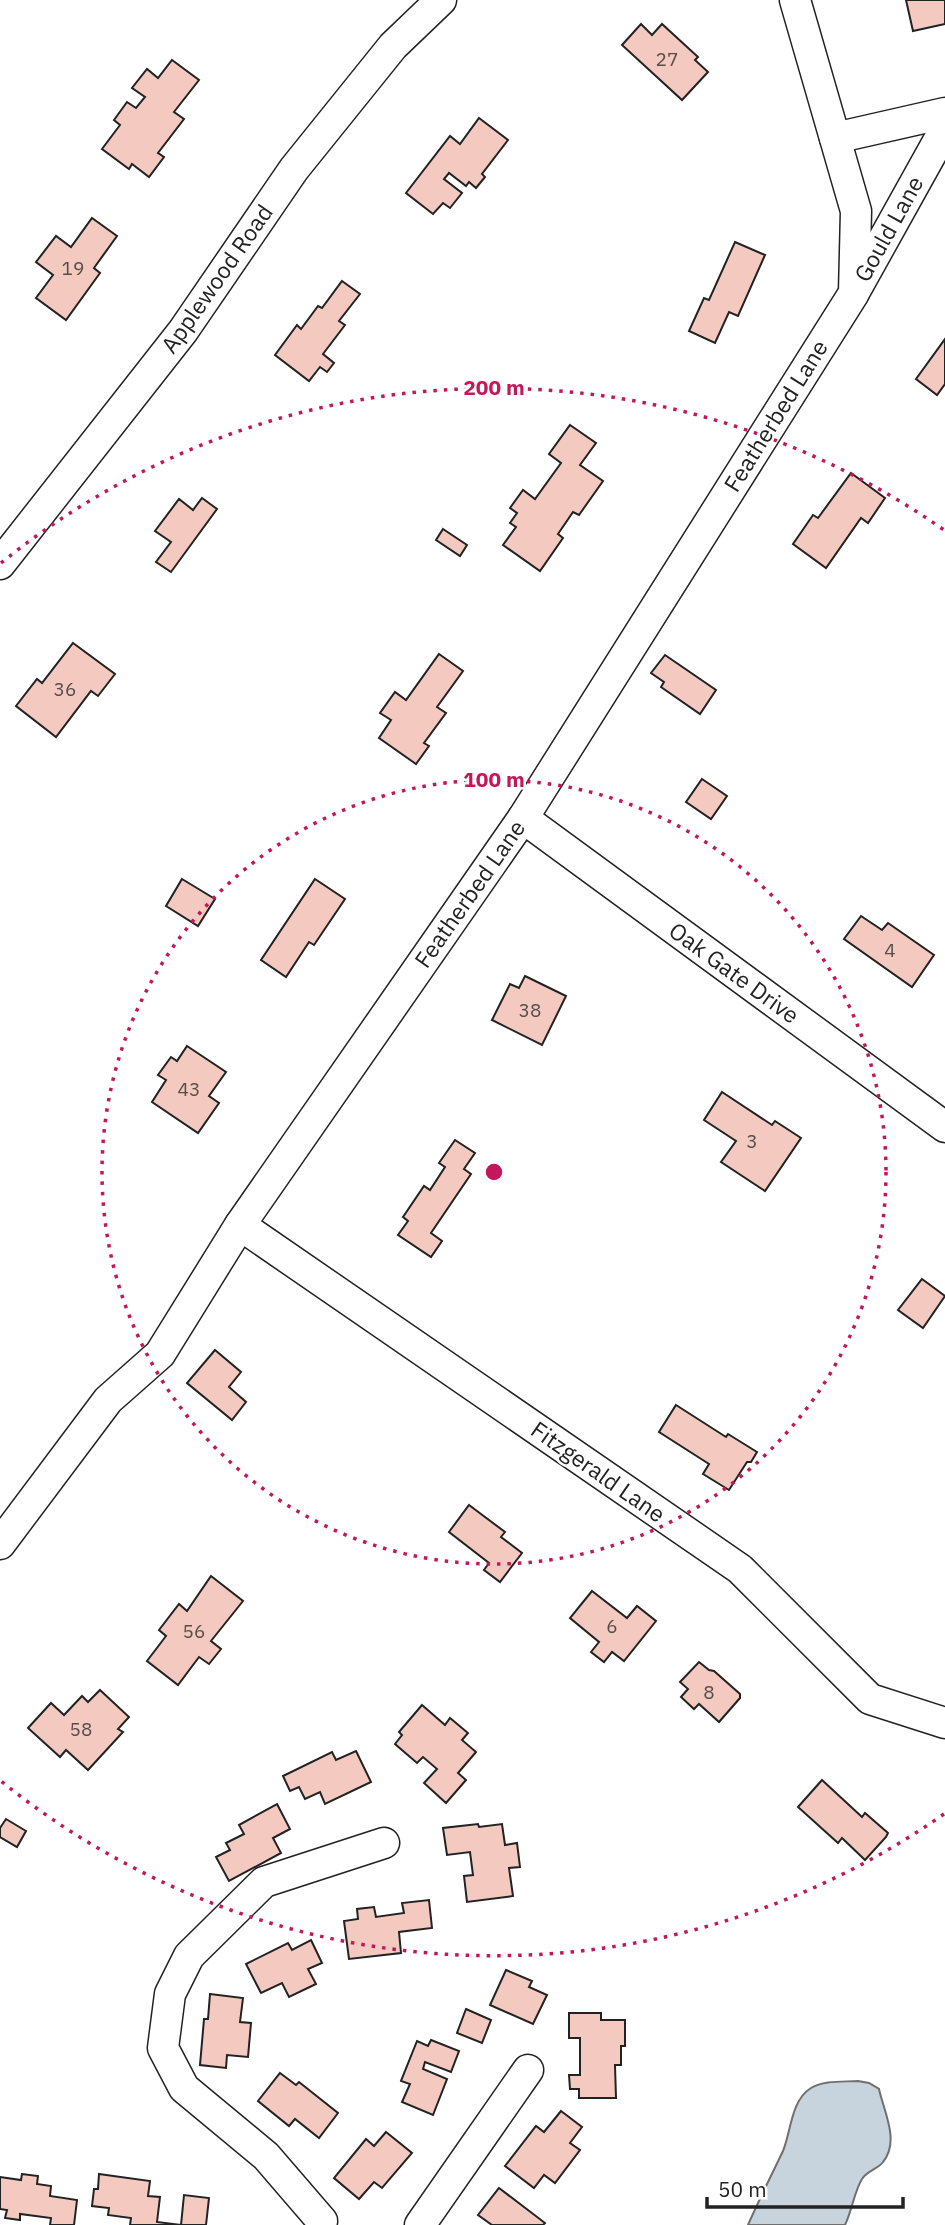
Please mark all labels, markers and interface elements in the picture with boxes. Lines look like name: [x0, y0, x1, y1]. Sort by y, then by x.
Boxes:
house number: 27: [656, 47, 678, 71]
street label: Gould Lane: [847, 170, 929, 287]
street label: Applewood Road: [154, 198, 279, 359]
house number: 19: [62, 256, 84, 280]
street label: Featherbed Lane: [716, 334, 834, 497]
text: 200 m: [463, 373, 525, 401]
house number: 36: [54, 677, 76, 701]
text: 100 m: [463, 765, 525, 793]
street label: Featherbed Lane: [407, 814, 531, 973]
street label: Oak Gate Drive: [664, 915, 806, 1030]
house number: 4: [884, 938, 896, 962]
house number: 38: [519, 998, 541, 1022]
house number: 43: [178, 1077, 200, 1101]
house number: 3: [746, 1129, 758, 1153]
centre of rings: [482, 1160, 506, 1184]
street label: Fitzgerald Lane: [526, 1414, 672, 1529]
house number: 6: [606, 1614, 618, 1638]
house number: 56: [183, 1619, 205, 1643]
house number: 8: [703, 1680, 715, 1704]
house number: 58: [70, 1717, 92, 1741]
scale bar: [707, 2166, 903, 2210]
text: 50 m: [718, 2175, 767, 2203]

